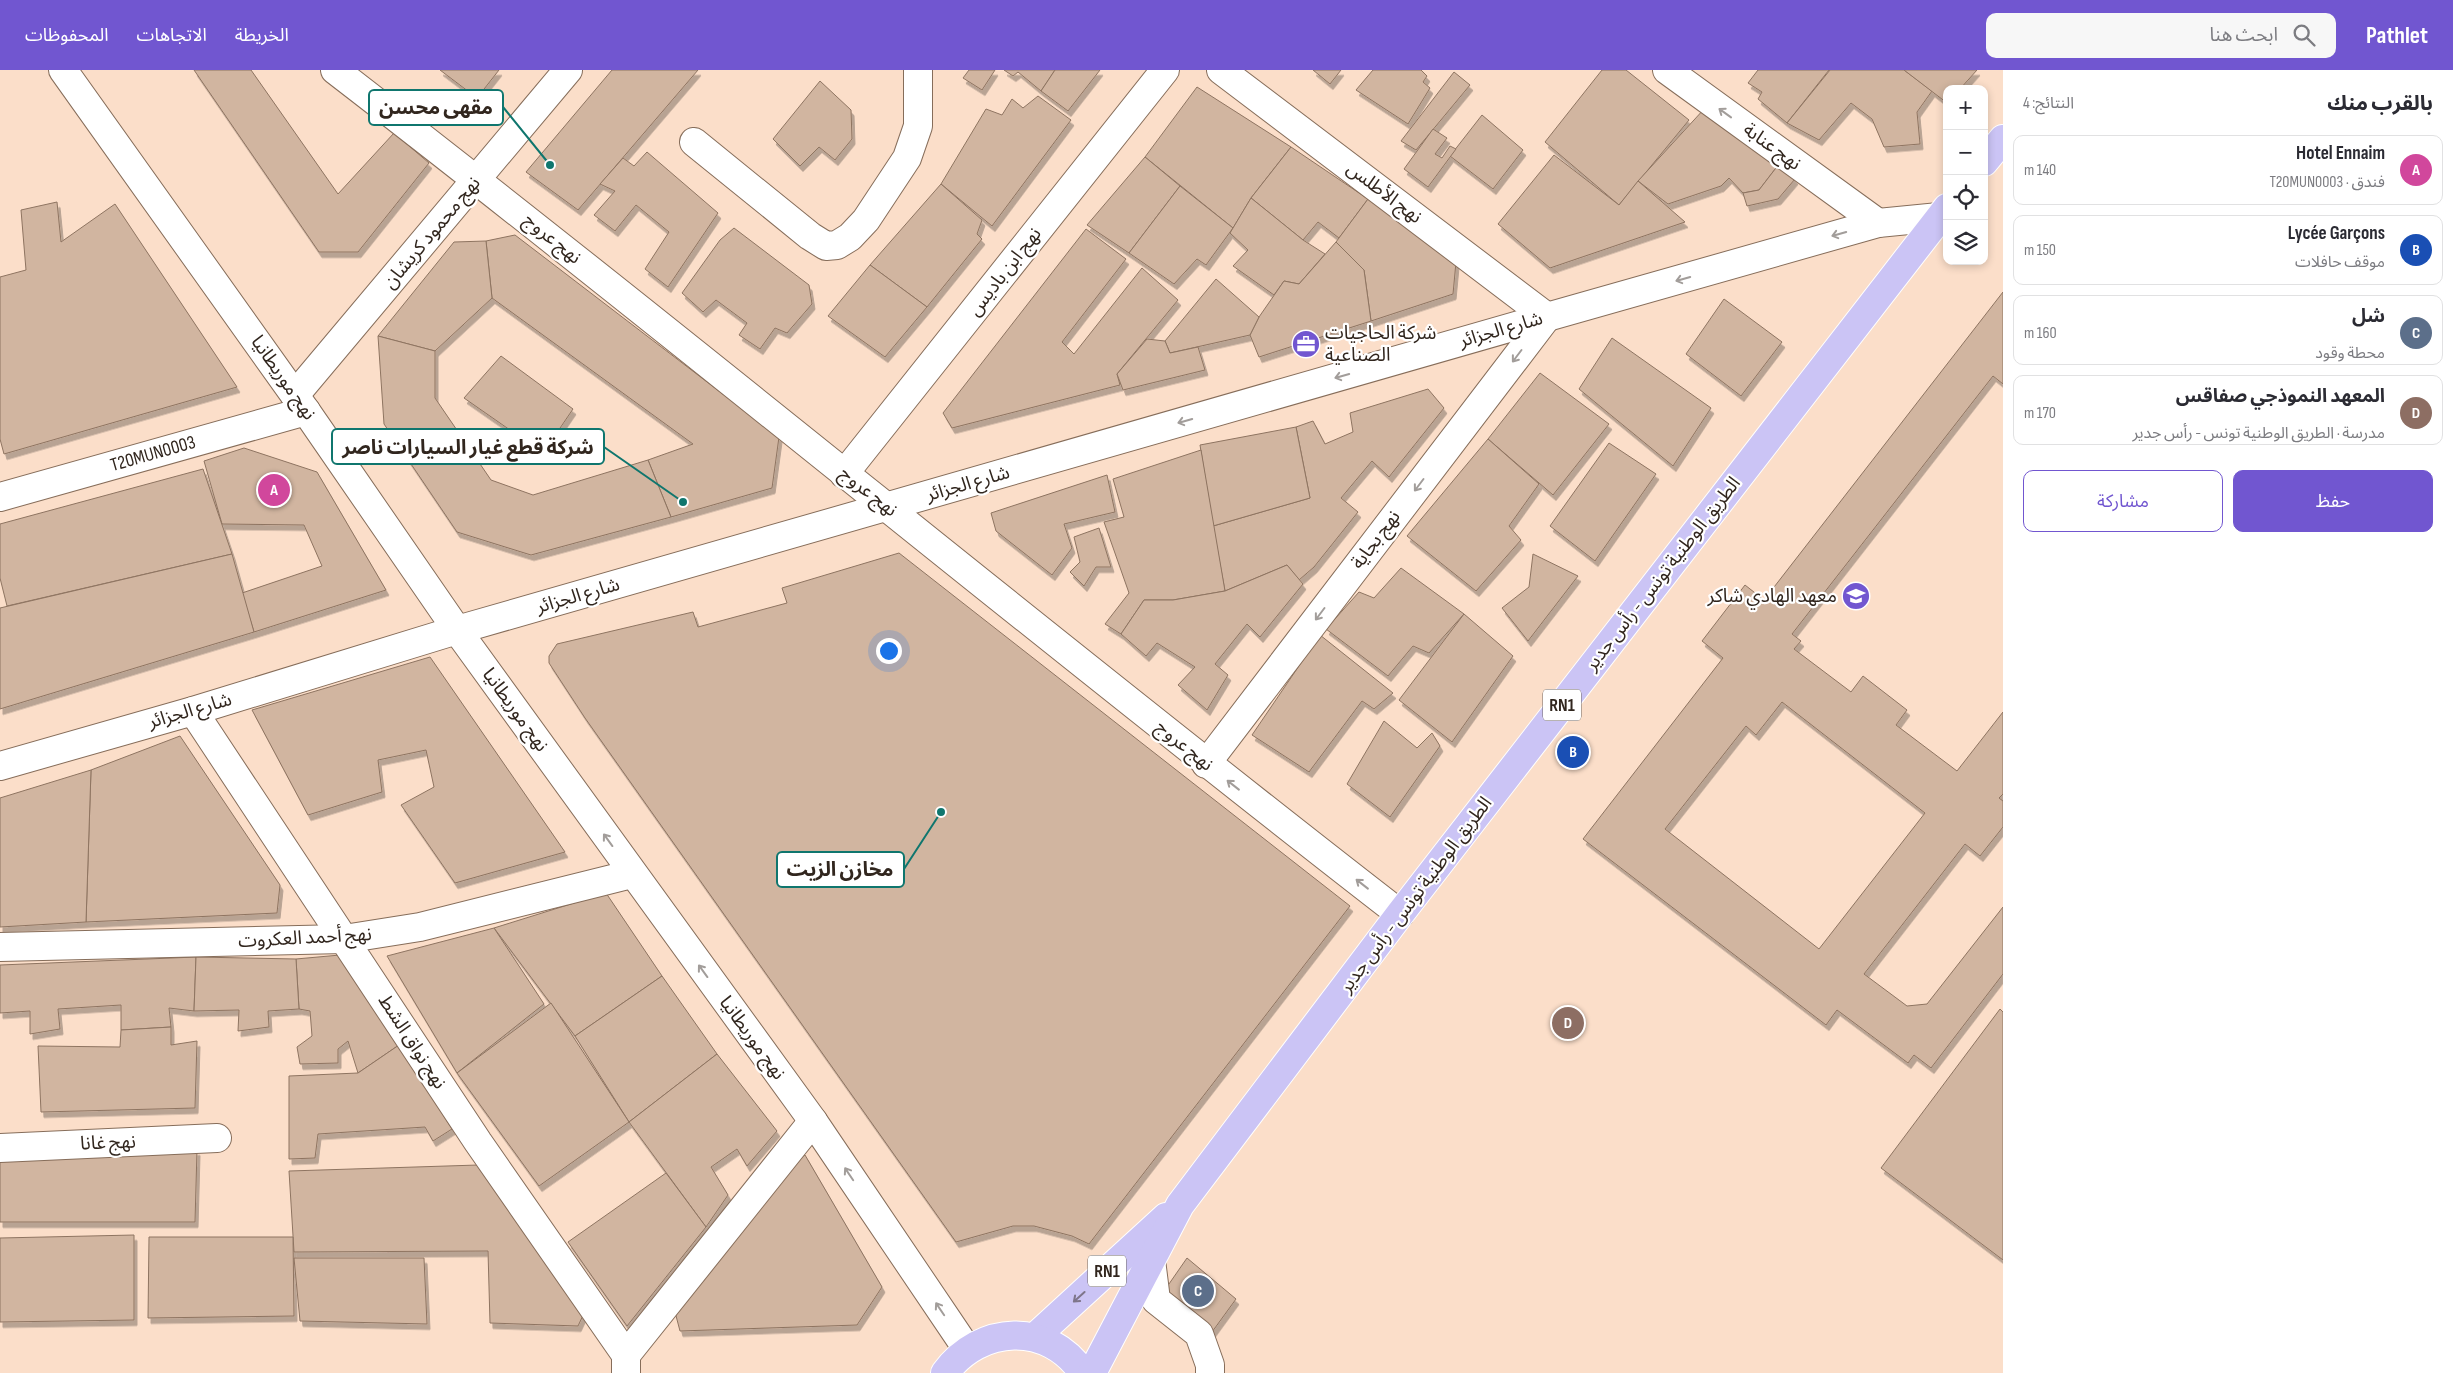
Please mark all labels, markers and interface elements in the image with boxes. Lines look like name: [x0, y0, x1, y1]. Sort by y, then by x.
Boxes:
search box: [1986, 13, 2336, 58]
icon: search: [2290, 21, 2318, 49]
text: Pathlet: [2366, 21, 2428, 50]
text: ابحث هنا: [2210, 24, 2278, 47]
text: المحفوظات: [25, 25, 109, 46]
text: الاتجاهات: [137, 25, 207, 46]
text: الخريطة: [235, 25, 289, 46]
map controls: [1943, 85, 1988, 265]
button: +: [1943, 85, 1988, 130]
callout: مقهى محسن: [369, 90, 503, 125]
text: بالقرب منك: [2327, 91, 2433, 116]
text: النتائج: 4: [2023, 94, 2074, 113]
text: مقهى محسن: [379, 96, 493, 120]
one-way arrow: [1719, 107, 1733, 118]
street label: نهج عنابة: [1737, 118, 1805, 177]
button: −: [1943, 130, 1988, 175]
text: Hotel Ennaim: [2296, 142, 2385, 165]
street label: نهج الأطلس: [1341, 157, 1426, 230]
text: 140 m: [2024, 161, 2056, 180]
text: A: [2412, 161, 2420, 180]
street label: نهج محمود كريشان: [378, 172, 487, 295]
text: فندق · T20MUN0003: [2269, 173, 2385, 192]
button: locate: [1943, 175, 1988, 220]
street label: نهج عروج: [517, 209, 586, 271]
button: layers: [1943, 220, 1988, 265]
text: Lycée Garçons: [2288, 222, 2385, 245]
street label: نهج ابن باديس: [963, 223, 1048, 322]
one-way arrow: [1832, 230, 1848, 240]
text: 150 m: [2024, 241, 2056, 260]
text: B: [2412, 241, 2420, 260]
text: موقف حافلات: [2295, 253, 2385, 272]
one-way arrow: [1675, 274, 1691, 284]
text: شل: [2352, 305, 2385, 328]
street label: شارع الجزائر: [1456, 307, 1546, 354]
place label: شركة الحاجيات الصناعية: [1325, 322, 1437, 367]
text: 160 m: [2024, 324, 2057, 343]
text: C: [2412, 324, 2420, 343]
office icon: شركة الحاجيات الصناعية: [1291, 329, 1321, 359]
street label: نهج موريطانيا: [244, 331, 320, 426]
text: محطة وقود: [2315, 344, 2385, 363]
one-way arrow: [1512, 349, 1523, 362]
one-way arrow: [1334, 372, 1350, 382]
text: المعهد النموذجي صفاقس: [2176, 385, 2385, 408]
text: 170 m: [2024, 404, 2056, 423]
text: D: [2412, 404, 2420, 423]
one-way arrow: [1178, 417, 1194, 427]
text: مدرسة · الطريق الوطنية تونس - رأس جدير: [2132, 424, 2385, 443]
callout: شركة قطع غيار السيارات ناصر: [332, 429, 604, 464]
street label: T20MUN0003: [108, 431, 198, 477]
text: شركة قطع غيار السيارات ناصر: [341, 436, 594, 462]
street label: شارع الجزائر: [923, 461, 1013, 508]
street label: نهج عروج: [833, 462, 902, 524]
button: مشاركة: [2023, 470, 2223, 532]
button: حفظ: [2233, 470, 2433, 532]
pin: A: [258, 471, 290, 509]
street label: الطريق الوطنية تونس - رأس جدير: [1579, 472, 1746, 676]
one-way arrow: [1413, 478, 1424, 491]
street label: نهج بجاية: [1346, 506, 1407, 575]
street label: شارع الجزائر: [533, 573, 623, 620]
school or university icon: معهد الهادي شاكر: [1841, 581, 1871, 611]
place label: معهد الهادي شاكر: [1706, 585, 1837, 610]
one-way arrow: [1315, 607, 1325, 621]
your location: [876, 638, 902, 664]
street label: نهج موريطانيا: [475, 664, 553, 758]
street label: شارع الجزائر: [145, 688, 235, 735]
road number: RN1: [1543, 690, 1581, 720]
street label: نهج عروج: [1149, 716, 1218, 778]
pin: B: [1557, 733, 1589, 771]
one-way arrow: [1226, 780, 1240, 790]
street label: الطريق الوطنية تونس - رأس جدير: [1334, 792, 1497, 998]
one-way arrow: [602, 833, 613, 847]
callout: مخازن الزيت: [777, 852, 904, 887]
text: مخازن الزيت: [786, 858, 894, 882]
one-way arrow: [1356, 879, 1369, 890]
street label: نهج أحمد العكروت: [238, 923, 372, 955]
one-way arrow: [698, 964, 708, 978]
street label: نهج نواق الشط: [371, 991, 451, 1095]
street label: نهج موريطانيا: [712, 992, 790, 1086]
pin: D: [1552, 1004, 1584, 1042]
street label: نهج غانا: [80, 1131, 136, 1157]
one-way arrow: [844, 1167, 854, 1181]
road number: RN1: [1088, 1256, 1126, 1286]
pin: C: [1182, 1272, 1214, 1310]
one-way arrow: [1073, 1291, 1086, 1303]
one-way arrow: [935, 1302, 945, 1316]

